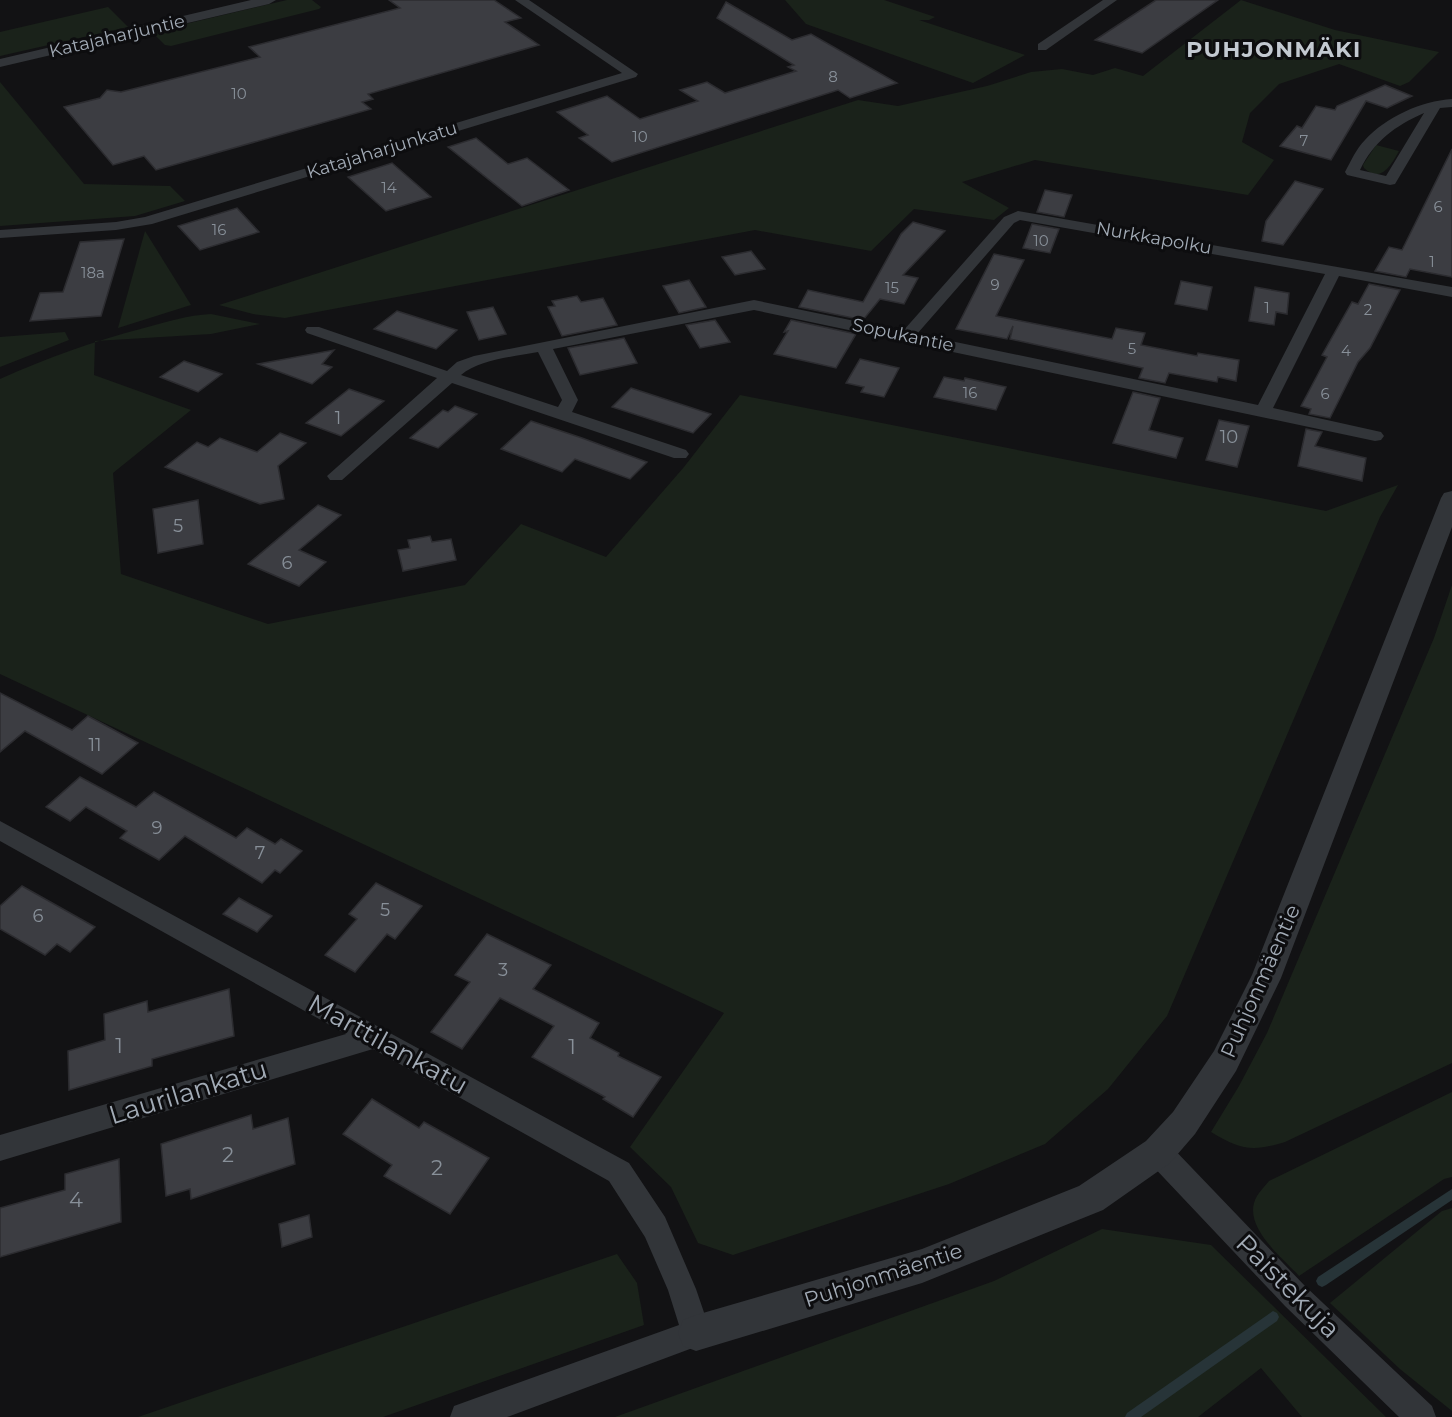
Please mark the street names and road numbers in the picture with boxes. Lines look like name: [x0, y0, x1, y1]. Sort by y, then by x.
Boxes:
street label: Katajaharjuntie: [47, 10, 187, 62]
street label: Katajaharjunkatu: [304, 117, 460, 183]
street label: Nurkkapolku: [1095, 217, 1213, 259]
street label: Sopukantie: [850, 314, 956, 356]
street label: Puhjonmäentie: [1215, 901, 1305, 1061]
street label: Marttilankatu: [303, 987, 473, 1101]
street label: Laurilankatu: [105, 1053, 271, 1131]
street label: Paistekuja: [1229, 1227, 1347, 1345]
street label: Puhjonmäentie: [801, 1238, 965, 1312]

